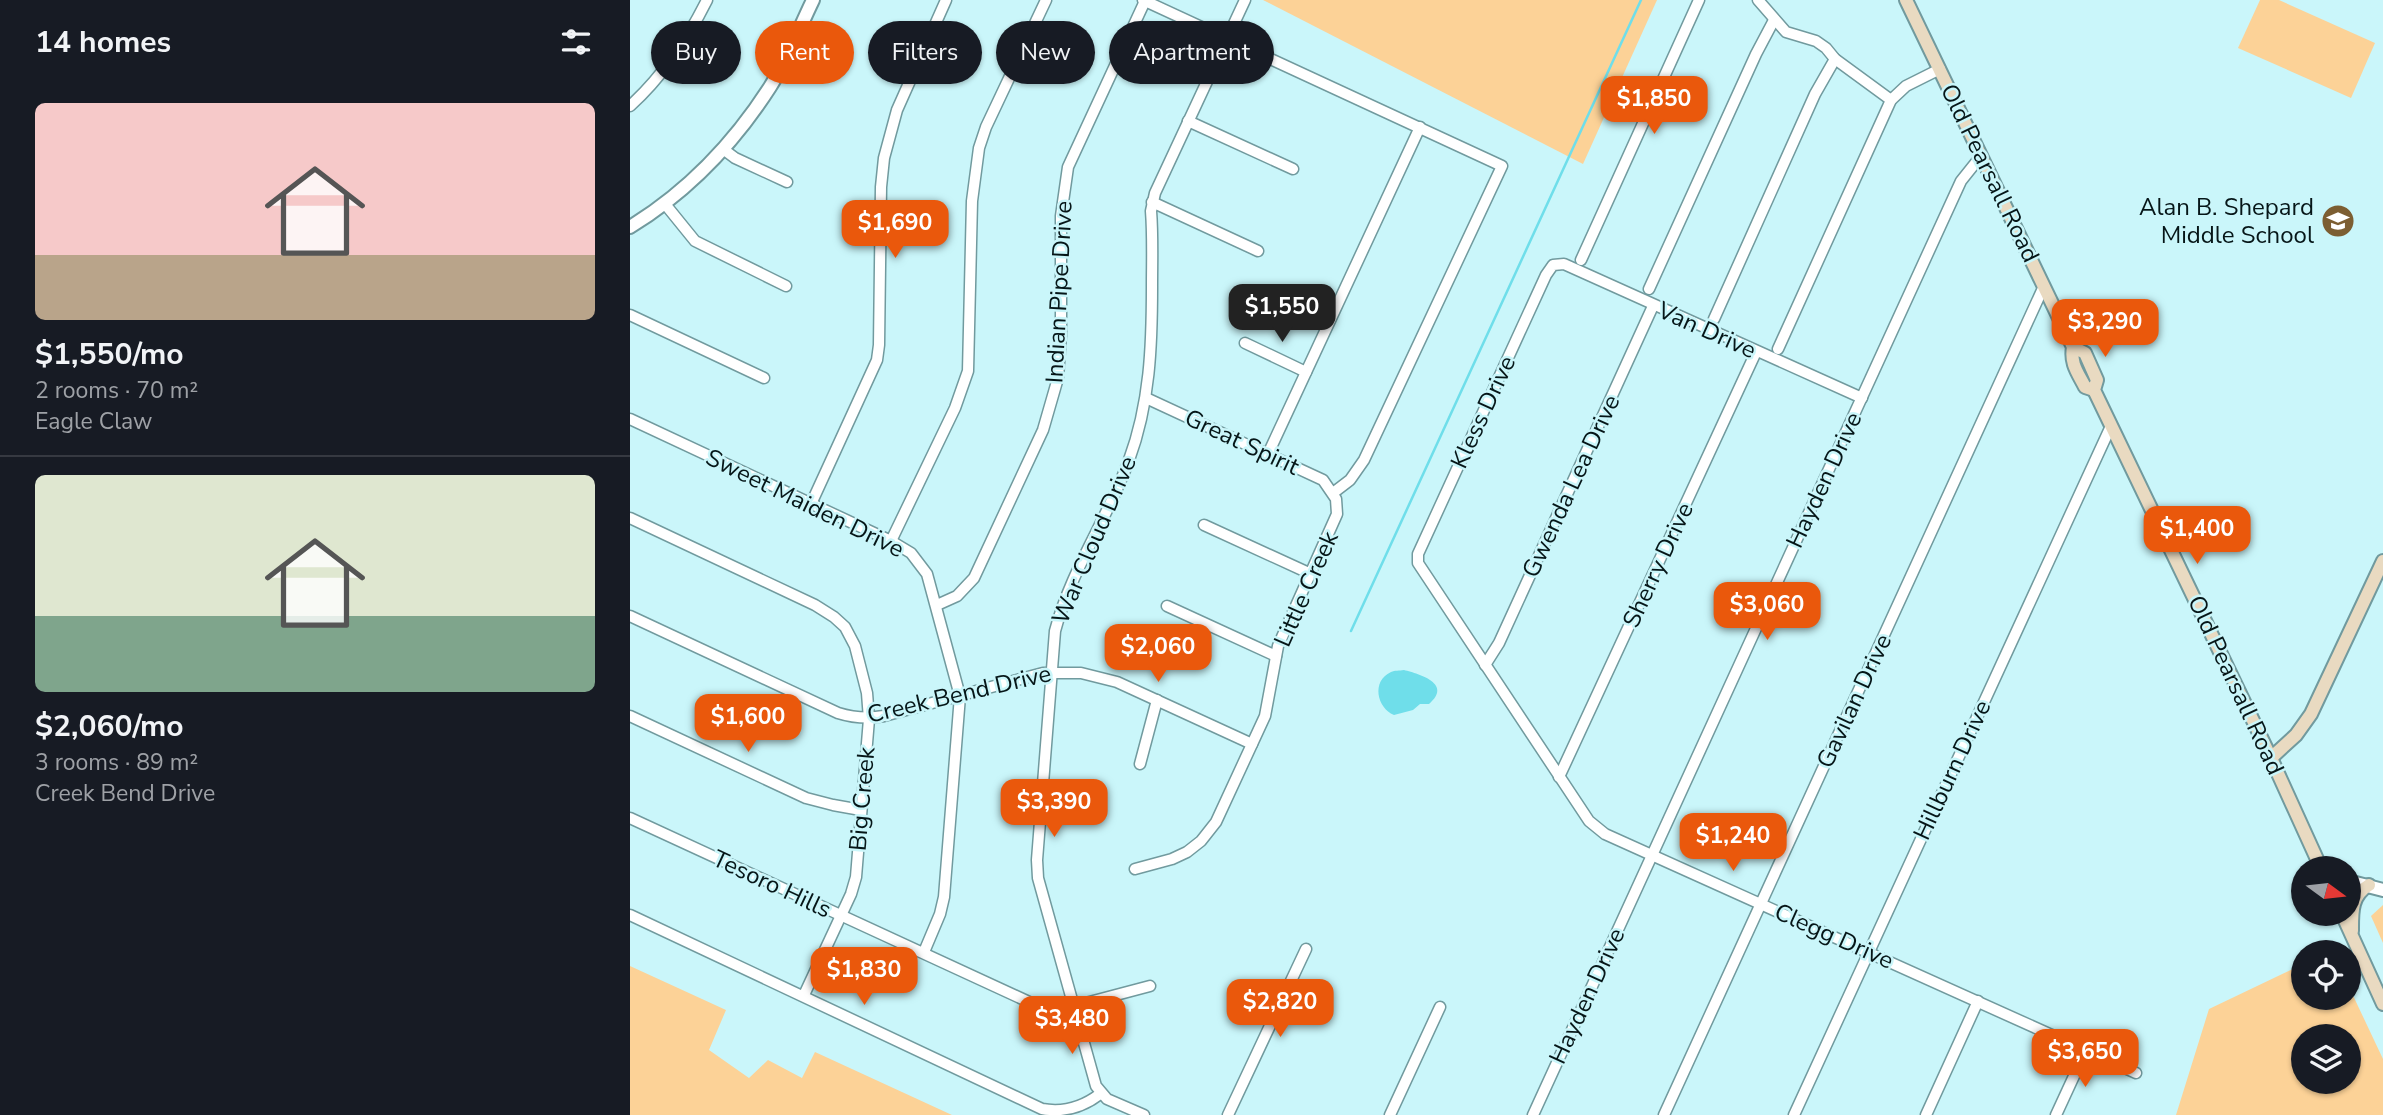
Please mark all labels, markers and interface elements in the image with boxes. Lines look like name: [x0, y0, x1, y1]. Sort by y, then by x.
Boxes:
chip: Buy: [651, 21, 741, 84]
chip: Rent: [755, 21, 854, 84]
chip: Filters: [868, 21, 982, 84]
chip: New: [996, 21, 1095, 84]
chip: Apartment: [1109, 21, 1274, 84]
text: 14 homes: [35, 22, 171, 63]
icon: filters: [557, 23, 595, 61]
pin: $1,850: [1597, 76, 1711, 136]
street label: Old Pearsall Road: [1933, 79, 2047, 267]
text: $1,850: [1617, 83, 1691, 114]
icon: home: [252, 148, 378, 274]
place label: Alan B. Shepard Middle School: [2139, 191, 2314, 251]
street label: Indian Pipe Drive: [1038, 200, 1080, 384]
pin: $1,690: [838, 201, 952, 260]
school or university icon: Alan B. Shepard Middle School: [2319, 202, 2357, 240]
text: $1,690: [858, 207, 932, 238]
pin: $1,550: [1225, 284, 1339, 344]
text: $1,550: [1245, 291, 1319, 322]
street label: Van Drive: [1652, 294, 1761, 366]
pin: $3,290: [2048, 300, 2162, 359]
text: $3,290: [2068, 306, 2142, 337]
text: $1,550/mo: [35, 334, 184, 375]
street label: Kless Drive: [1443, 350, 1523, 474]
text: 2 rooms · 70 m²: [35, 375, 198, 406]
street label: Gwenda Lea Drive: [1515, 389, 1627, 583]
street label: Great Spirit: [1180, 402, 1305, 483]
text: Eagle Claw: [35, 406, 152, 437]
street label: Hayden Drive: [1779, 407, 1869, 553]
street label: Sweet Maiden Drive: [700, 441, 910, 565]
street label: War Cloud Drive: [1044, 451, 1144, 629]
street label: Sherry Drive: [1615, 497, 1701, 633]
pin: $1,400: [2140, 506, 2254, 566]
text: $1,400: [2160, 513, 2234, 544]
icon: home: [252, 520, 378, 646]
street label: Little Creek: [1266, 525, 1346, 652]
pin: $3,060: [1710, 582, 1824, 642]
text: $3,060: [1730, 589, 1804, 620]
street label: Old Pearsall Road: [2180, 590, 2292, 780]
pin: $2,060: [1101, 624, 1215, 684]
street label: Gavilan Drive: [1809, 629, 1899, 773]
text: $2,060: [1121, 631, 1195, 662]
street label: Creek Bend Drive: [864, 657, 1054, 731]
pin: $1,600: [691, 694, 805, 754]
street label: Hillburn Drive: [1906, 695, 1998, 845]
text: $1,600: [711, 701, 785, 732]
text: $2,060/mo: [35, 706, 184, 747]
street label: Big Creek: [842, 745, 883, 852]
text: 3 rooms · 89 m²: [35, 747, 198, 778]
text: Creek Bend Drive: [35, 778, 215, 809]
pin: $3,390: [997, 780, 1111, 839]
text: $3,390: [1017, 786, 1091, 817]
pin: $1,240: [1676, 814, 1790, 873]
text: $1,240: [1696, 820, 1770, 851]
street label: Tesoro Hills: [707, 843, 837, 925]
north arrow: [2291, 856, 2361, 926]
map controls: [2291, 856, 2361, 1094]
street label: Clegg Drive: [1769, 896, 1899, 976]
street label: Hayden Drive: [1542, 923, 1632, 1069]
button: locate: [2291, 940, 2361, 1010]
pin: $1,830: [807, 948, 921, 1007]
text: $1,830: [827, 954, 901, 985]
pin: $2,820: [1223, 979, 1337, 1039]
text: $2,820: [1243, 986, 1317, 1017]
pin: $3,480: [1015, 996, 1129, 1056]
text: $3,480: [1035, 1003, 1109, 1034]
button: layers: [2291, 1024, 2361, 1094]
pin: $3,650: [2028, 1030, 2142, 1089]
text: $3,650: [2048, 1036, 2122, 1067]

